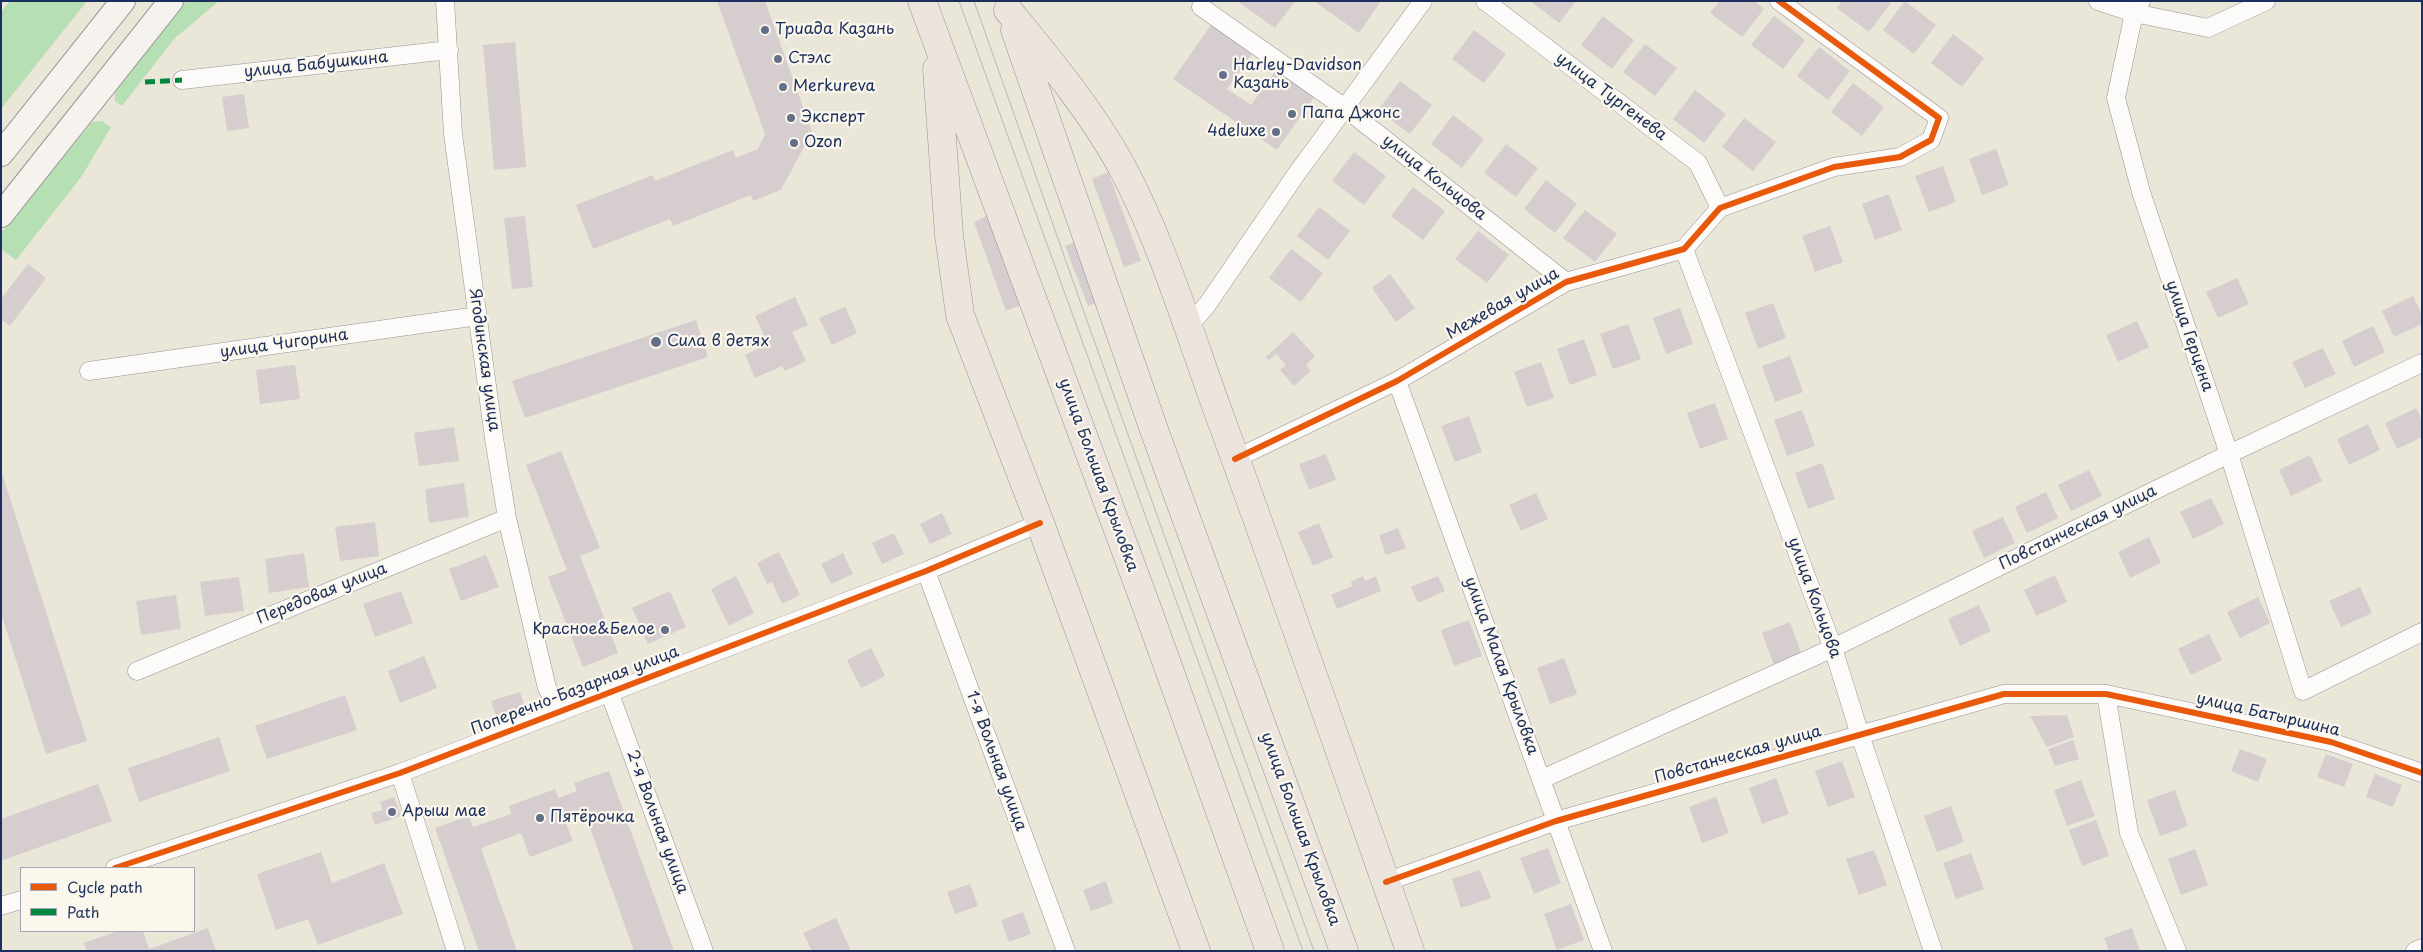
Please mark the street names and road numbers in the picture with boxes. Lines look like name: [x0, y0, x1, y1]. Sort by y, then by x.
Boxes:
street label: улица Бабушкина: [243, 48, 389, 82]
street label: улица Тургенева: [1552, 49, 1670, 145]
street label: улица Кольцова: [1378, 131, 1490, 225]
street label: Межевая улица: [1443, 264, 1563, 344]
street label: улица Герцена: [2161, 278, 2217, 394]
street label: Ягодинская улица: [464, 287, 504, 433]
street label: улица Чигорина: [219, 326, 349, 362]
street label: улица Большая Крыловка: [1054, 376, 1142, 574]
street label: Повстанческая улица: [1996, 481, 2160, 575]
street label: улица Кольцова: [1783, 535, 1845, 661]
street label: Передовая улица: [254, 559, 390, 629]
street label: улица Малая Крыловка: [1460, 574, 1542, 758]
street label: Поперечно-Базарная улица: [468, 642, 682, 740]
street label: 1-я Вольная улица: [962, 688, 1030, 834]
street label: улица Батыршина: [2194, 689, 2342, 741]
street label: Повстанческая улица: [1652, 722, 1824, 788]
street label: улица Большая Крыловка: [1256, 730, 1344, 928]
street label: 2-я Вольная улица: [622, 747, 692, 897]

